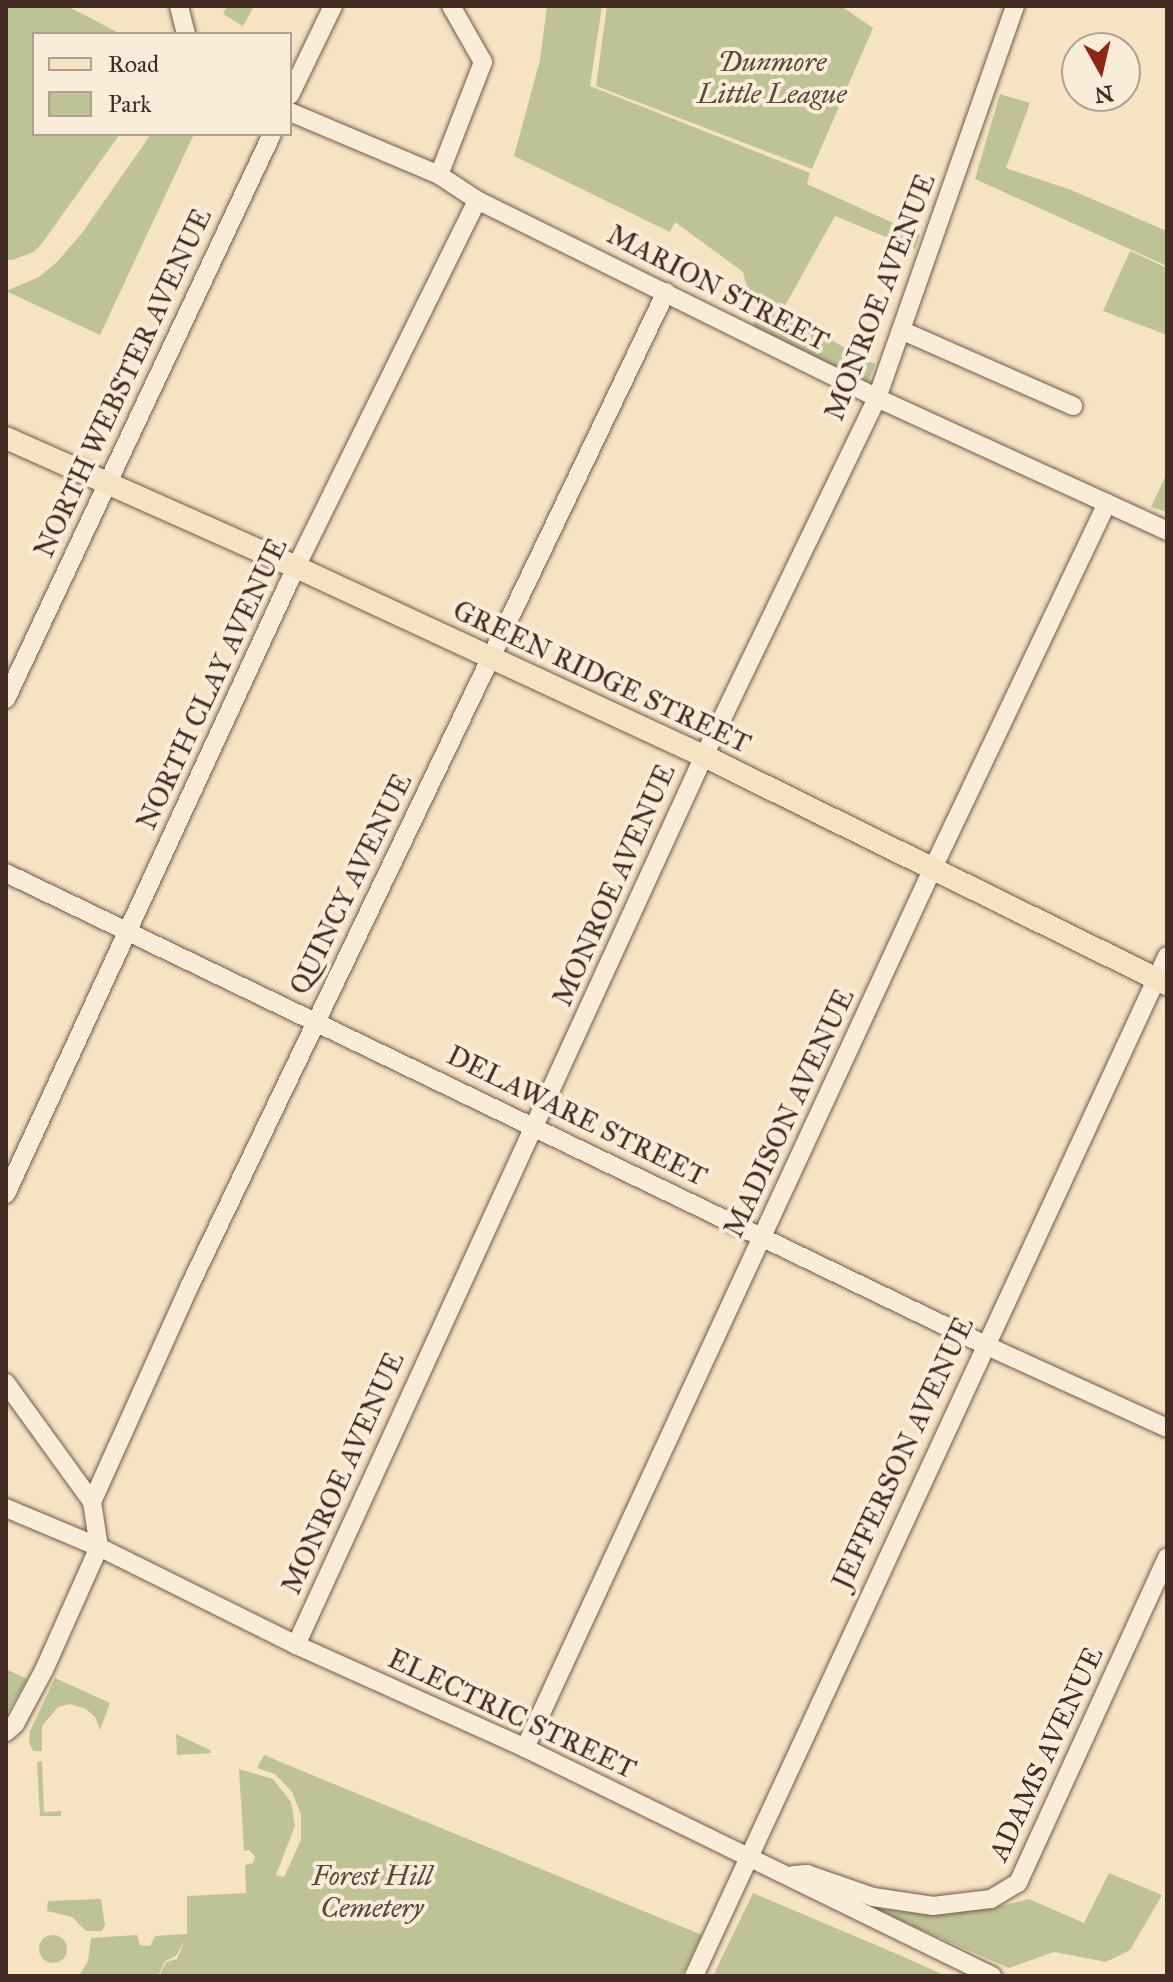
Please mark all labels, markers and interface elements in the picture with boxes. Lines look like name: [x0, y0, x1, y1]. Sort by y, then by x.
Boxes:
legend: [32, 32, 292, 136]
north arrow: [1061, 32, 1141, 112]
park label: Dunmore Little League: [697, 45, 847, 111]
text: Road: [108, 49, 159, 79]
text: N: [1093, 80, 1115, 109]
text: Park: [108, 89, 151, 119]
street label: MONROE AVENUE: [817, 169, 943, 425]
street label: NORTH WEBSTER AVENUE: [27, 203, 219, 563]
street label: MARION STREET: [602, 218, 834, 358]
street label: NORTH CLAY AVENUE: [130, 533, 294, 835]
street label: GREEN RIDGE STREET: [448, 593, 756, 761]
street label: MONROE AVENUE: [545, 759, 683, 1011]
street label: QUINCY AVENUE: [283, 768, 419, 1000]
street label: MADISON AVENUE: [717, 983, 861, 1243]
street label: DELAWARE STREET: [442, 1038, 712, 1194]
street label: JEFFERSON AVENUE: [825, 1311, 981, 1595]
street label: MONROE AVENUE: [274, 1347, 412, 1599]
street label: ELECTRIC STREET: [383, 1642, 641, 1786]
street label: ADAMS AVENUE: [982, 1642, 1110, 1866]
park label: Forest Hill Cemetery: [312, 1859, 432, 1925]

